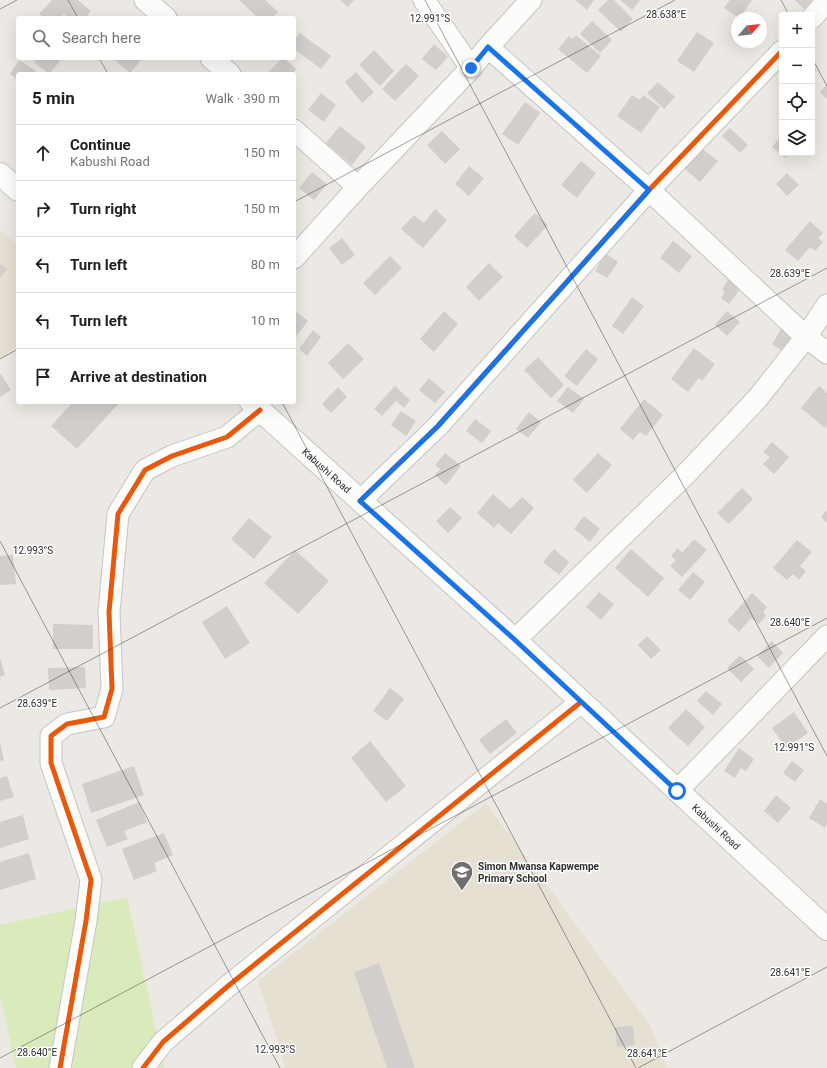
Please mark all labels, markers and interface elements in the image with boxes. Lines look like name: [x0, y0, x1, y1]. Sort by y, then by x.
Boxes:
text: 28.638°E: [646, 9, 686, 20]
north arrow: [731, 12, 767, 48]
map controls: [779, 12, 815, 156]
button: +: [779, 12, 815, 48]
text: 12.991°S: [410, 13, 450, 24]
search box: [16, 16, 296, 60]
icon: search: [30, 27, 52, 49]
text: Search here: [62, 29, 141, 47]
button: −: [779, 48, 815, 84]
route end: [462, 59, 480, 77]
button: locate: [779, 84, 815, 120]
text: 5 min: [32, 88, 75, 108]
text: Walk · 390 m: [205, 91, 280, 106]
button: layers: [779, 120, 815, 156]
text: Continue: [70, 136, 131, 154]
icon: ahead: [32, 142, 54, 164]
text: 150 m: [243, 145, 280, 160]
text: Kabushi Road: [70, 154, 150, 169]
icon: right: [32, 198, 54, 220]
text: Turn right: [70, 200, 136, 218]
text: 150 m: [243, 201, 280, 216]
icon: left: [32, 254, 54, 276]
text: Turn left: [70, 256, 127, 274]
text: 80 m: [251, 257, 280, 272]
text: 28.639°E: [770, 268, 810, 279]
icon: left: [32, 310, 54, 332]
text: Turn left: [70, 312, 127, 330]
text: 10 m: [251, 313, 280, 328]
icon: arrive: [32, 366, 54, 388]
text: Arrive at destination: [70, 368, 207, 386]
street label: Kabushi Road: [300, 446, 353, 495]
text: 12.993°S: [13, 545, 53, 556]
text: 28.640°E: [770, 617, 810, 628]
text: 28.639°E: [17, 698, 57, 709]
text: 12.991°S: [774, 742, 814, 753]
route start: [668, 782, 686, 800]
street label: Kabushi Road: [690, 802, 742, 852]
school or university icon: Simon Mwansa Kapwempe Primary School: [449, 859, 475, 892]
place label: Simon Mwansa Kapwempe Primary School: [478, 861, 600, 884]
text: 28.641°E: [770, 967, 810, 978]
text: 12.993°S: [255, 1044, 295, 1055]
text: 28.640°E: [17, 1047, 57, 1058]
text: 28.641°E: [627, 1048, 667, 1059]

